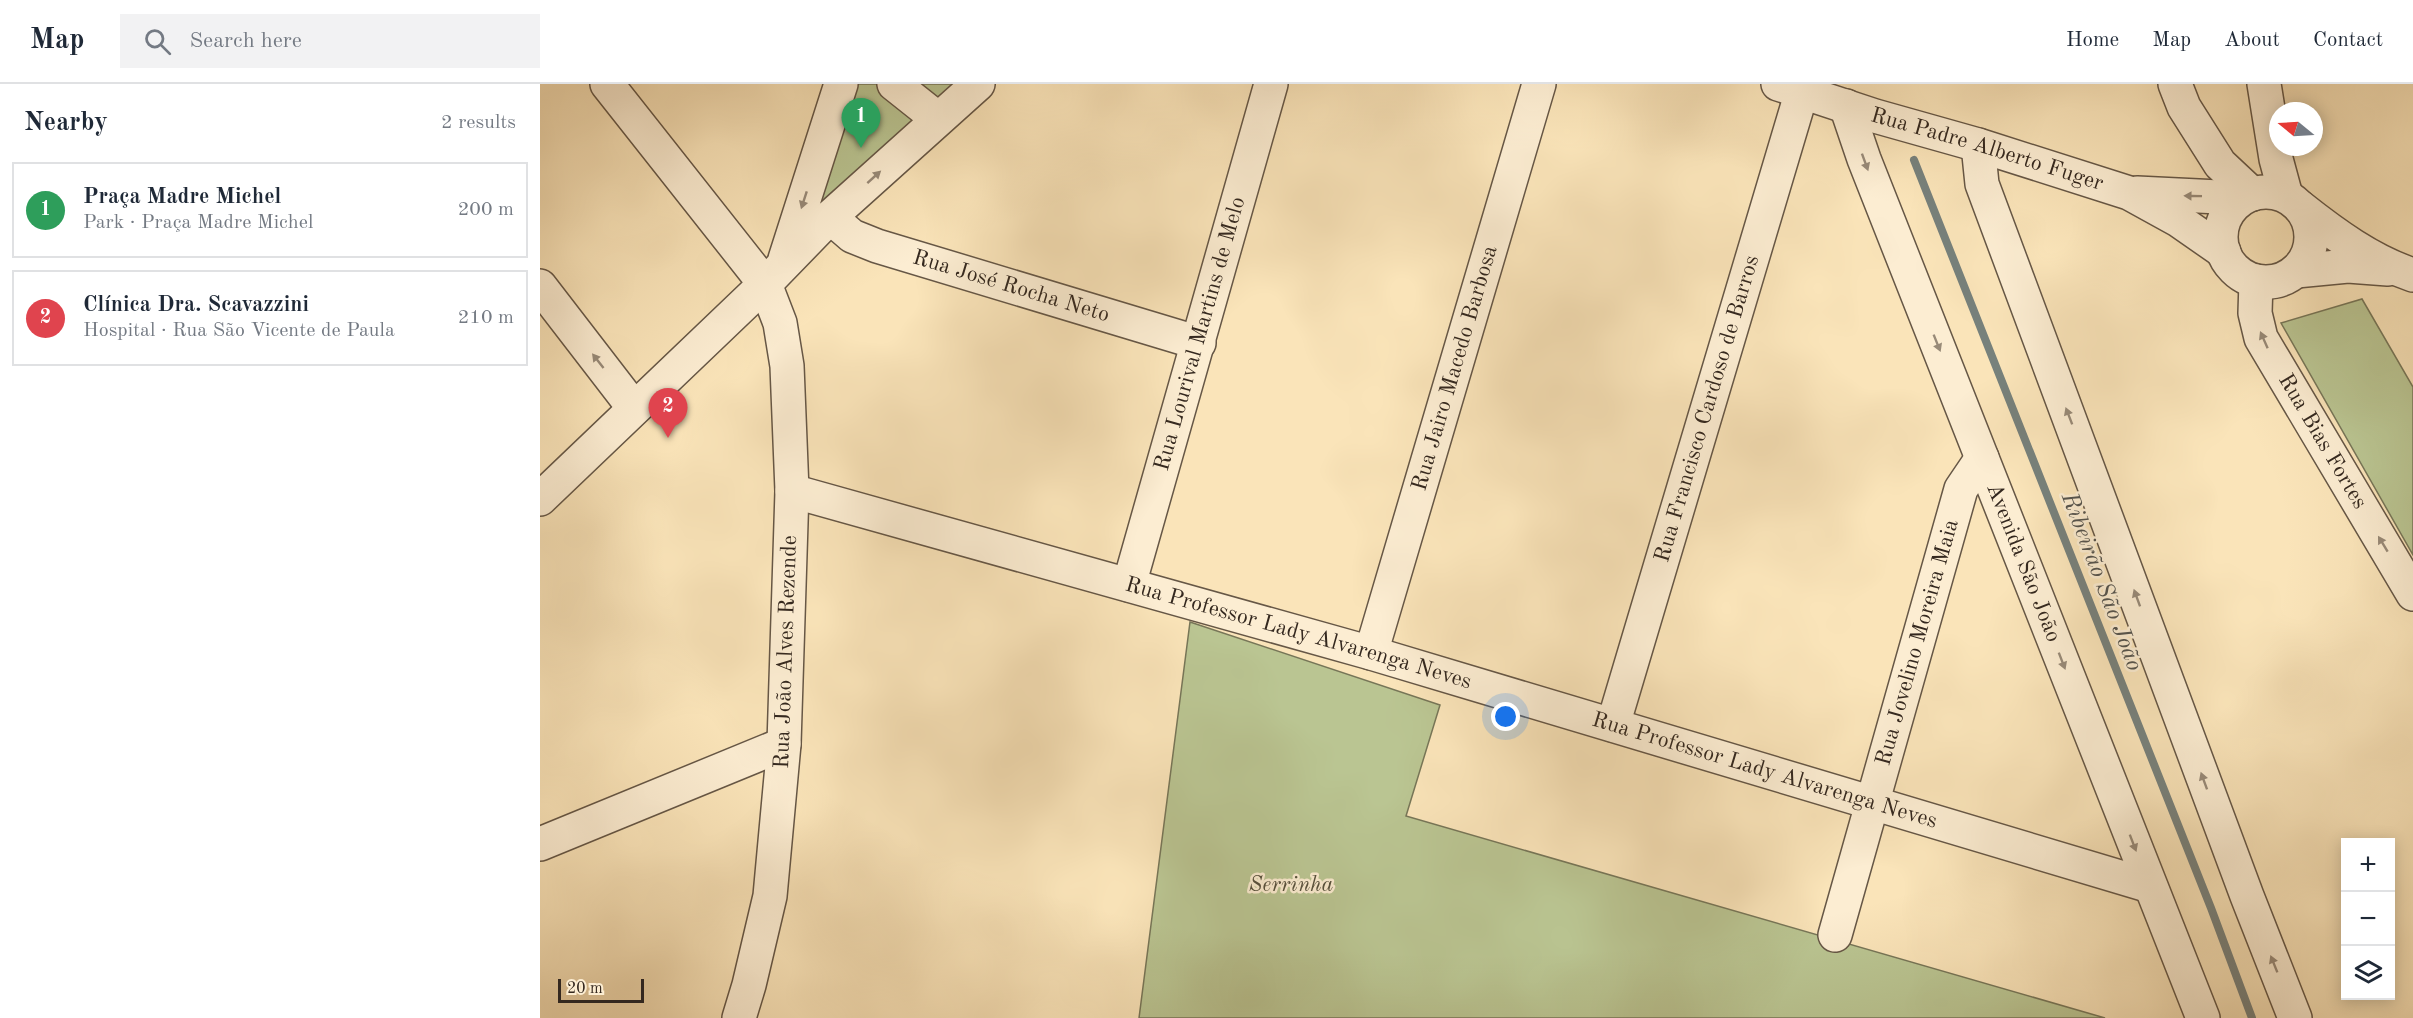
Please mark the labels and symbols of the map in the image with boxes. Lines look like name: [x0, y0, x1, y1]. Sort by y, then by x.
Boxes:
pin: 1: [842, 98, 880, 148]
north arrow: [2269, 102, 2323, 156]
street label: Rua Padre Alberto Fuger: [1868, 104, 2106, 195]
one-way arrow: [1861, 153, 1871, 171]
one-way arrow: [866, 170, 881, 184]
one-way arrow: [799, 191, 809, 209]
one-way arrow: [2184, 191, 2203, 201]
street label: Rua Lourival Martins de Melo: [1151, 194, 1249, 473]
street label: Rua Jairo Macedo Barbosa: [1408, 243, 1502, 493]
street label: Rua José Rocha Neto: [910, 246, 1112, 326]
street label: Rua Francisco Cardoso de Barros: [1651, 253, 1763, 565]
one-way arrow: [2259, 331, 2268, 348]
one-way arrow: [1932, 334, 1942, 352]
one-way arrow: [593, 354, 605, 369]
street label: Rua Bias Fortes: [2274, 370, 2371, 513]
pin: 2: [648, 388, 688, 438]
one-way arrow: [2064, 406, 2074, 424]
street label: Avenida São João: [1982, 480, 2065, 645]
water label: Ribeirão São João: [2056, 488, 2146, 675]
street label: Rua Jovelino Moreira Maia: [1872, 517, 1963, 768]
street label: Rua João Alves Rezende: [771, 535, 801, 769]
one-way arrow: [2378, 535, 2388, 552]
street label: Rua Professor Lady Alvarenga Neves: [1123, 574, 1474, 693]
one-way arrow: [2132, 589, 2141, 607]
one-way arrow: [2057, 653, 2067, 671]
your location: [1491, 702, 1520, 731]
street label: Rua Professor Lady Alvarenga Neves: [1589, 709, 1940, 833]
one-way arrow: [2199, 772, 2209, 790]
one-way arrow: [2129, 834, 2138, 852]
park label: Serrinha: [1249, 874, 1333, 896]
one-way arrow: [2268, 954, 2278, 972]
scale bar: [558, 976, 644, 1004]

